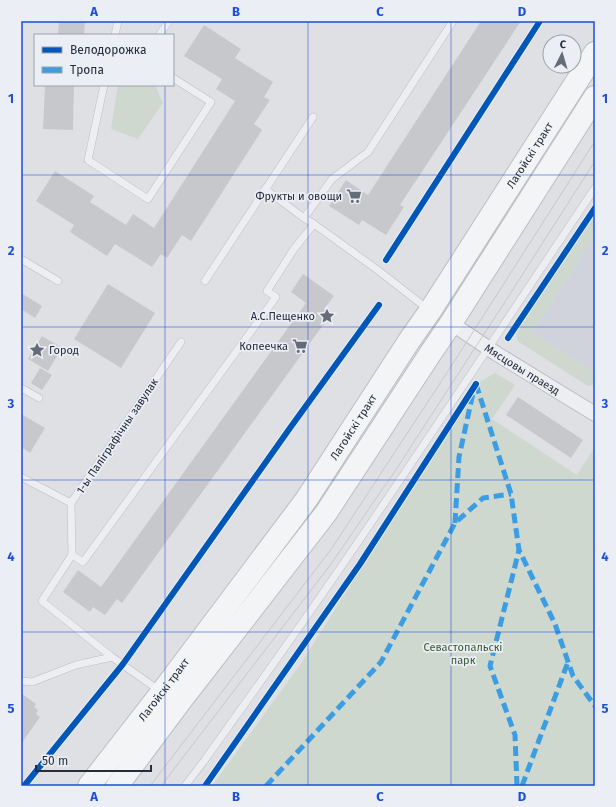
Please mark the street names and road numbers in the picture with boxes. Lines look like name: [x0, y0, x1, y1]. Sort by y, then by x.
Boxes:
street label: Лагойскі тракт: [504, 120, 556, 191]
street label: Мясцовы праезд: [482, 341, 562, 398]
street label: 1-ы Паліграфічны завулак: [74, 376, 161, 497]
street label: Лагойскі тракт: [328, 392, 380, 463]
street label: Лагойскі тракт: [136, 656, 192, 724]

